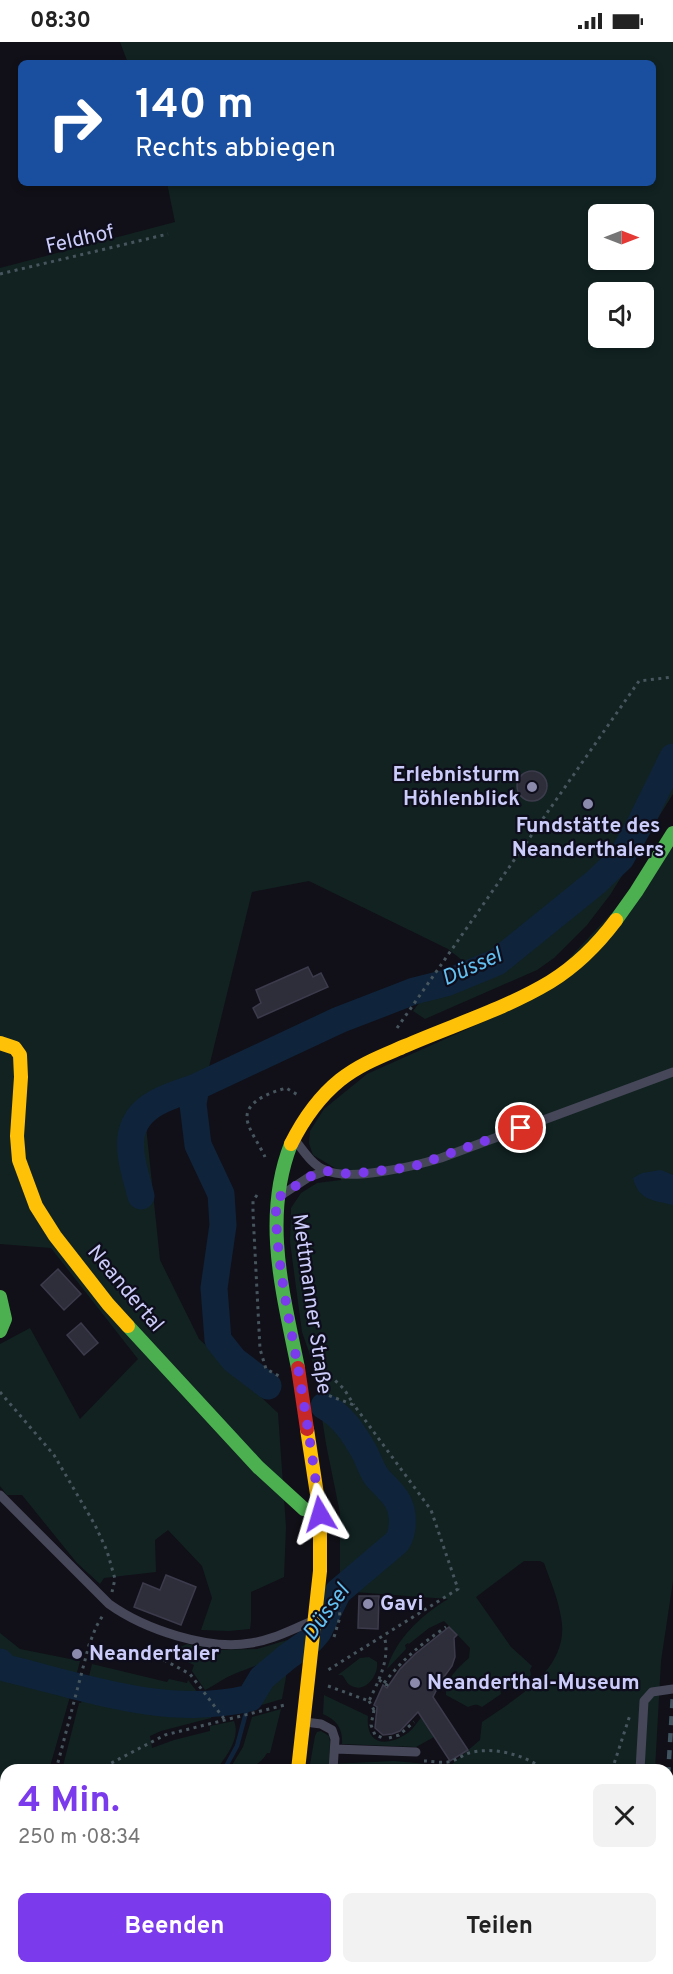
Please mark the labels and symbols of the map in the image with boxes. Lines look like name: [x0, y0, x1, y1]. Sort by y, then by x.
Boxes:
north arrow: [588, 204, 654, 270]
street label: Feldhof: [43, 219, 117, 261]
place label: Erlebnisturm Höhlenblick: [392, 762, 520, 813]
marker: Erlebnisturm Höhlenblick: [525, 780, 539, 794]
marker: Fundstätte des Neanderthalers: [581, 797, 595, 811]
place label: Fundstätte des Neanderthalers: [512, 813, 664, 864]
water label: Düssel: [438, 942, 508, 993]
pin: [495, 1102, 546, 1153]
street label: Mettmanner Straße: [285, 1212, 337, 1396]
street label: Neandertal: [81, 1240, 169, 1338]
position arrow: [288, 1482, 352, 1546]
water label: Düssel: [298, 1578, 357, 1646]
place label: Gavi: [380, 1591, 424, 1618]
marker: Gavi: [361, 1597, 375, 1611]
place label: Neandertaler: [89, 1641, 219, 1668]
marker: Neandertaler: [70, 1647, 84, 1661]
place label: Neanderthal-Museum: [427, 1670, 640, 1697]
marker: Neanderthal-Museum: [408, 1676, 422, 1690]

